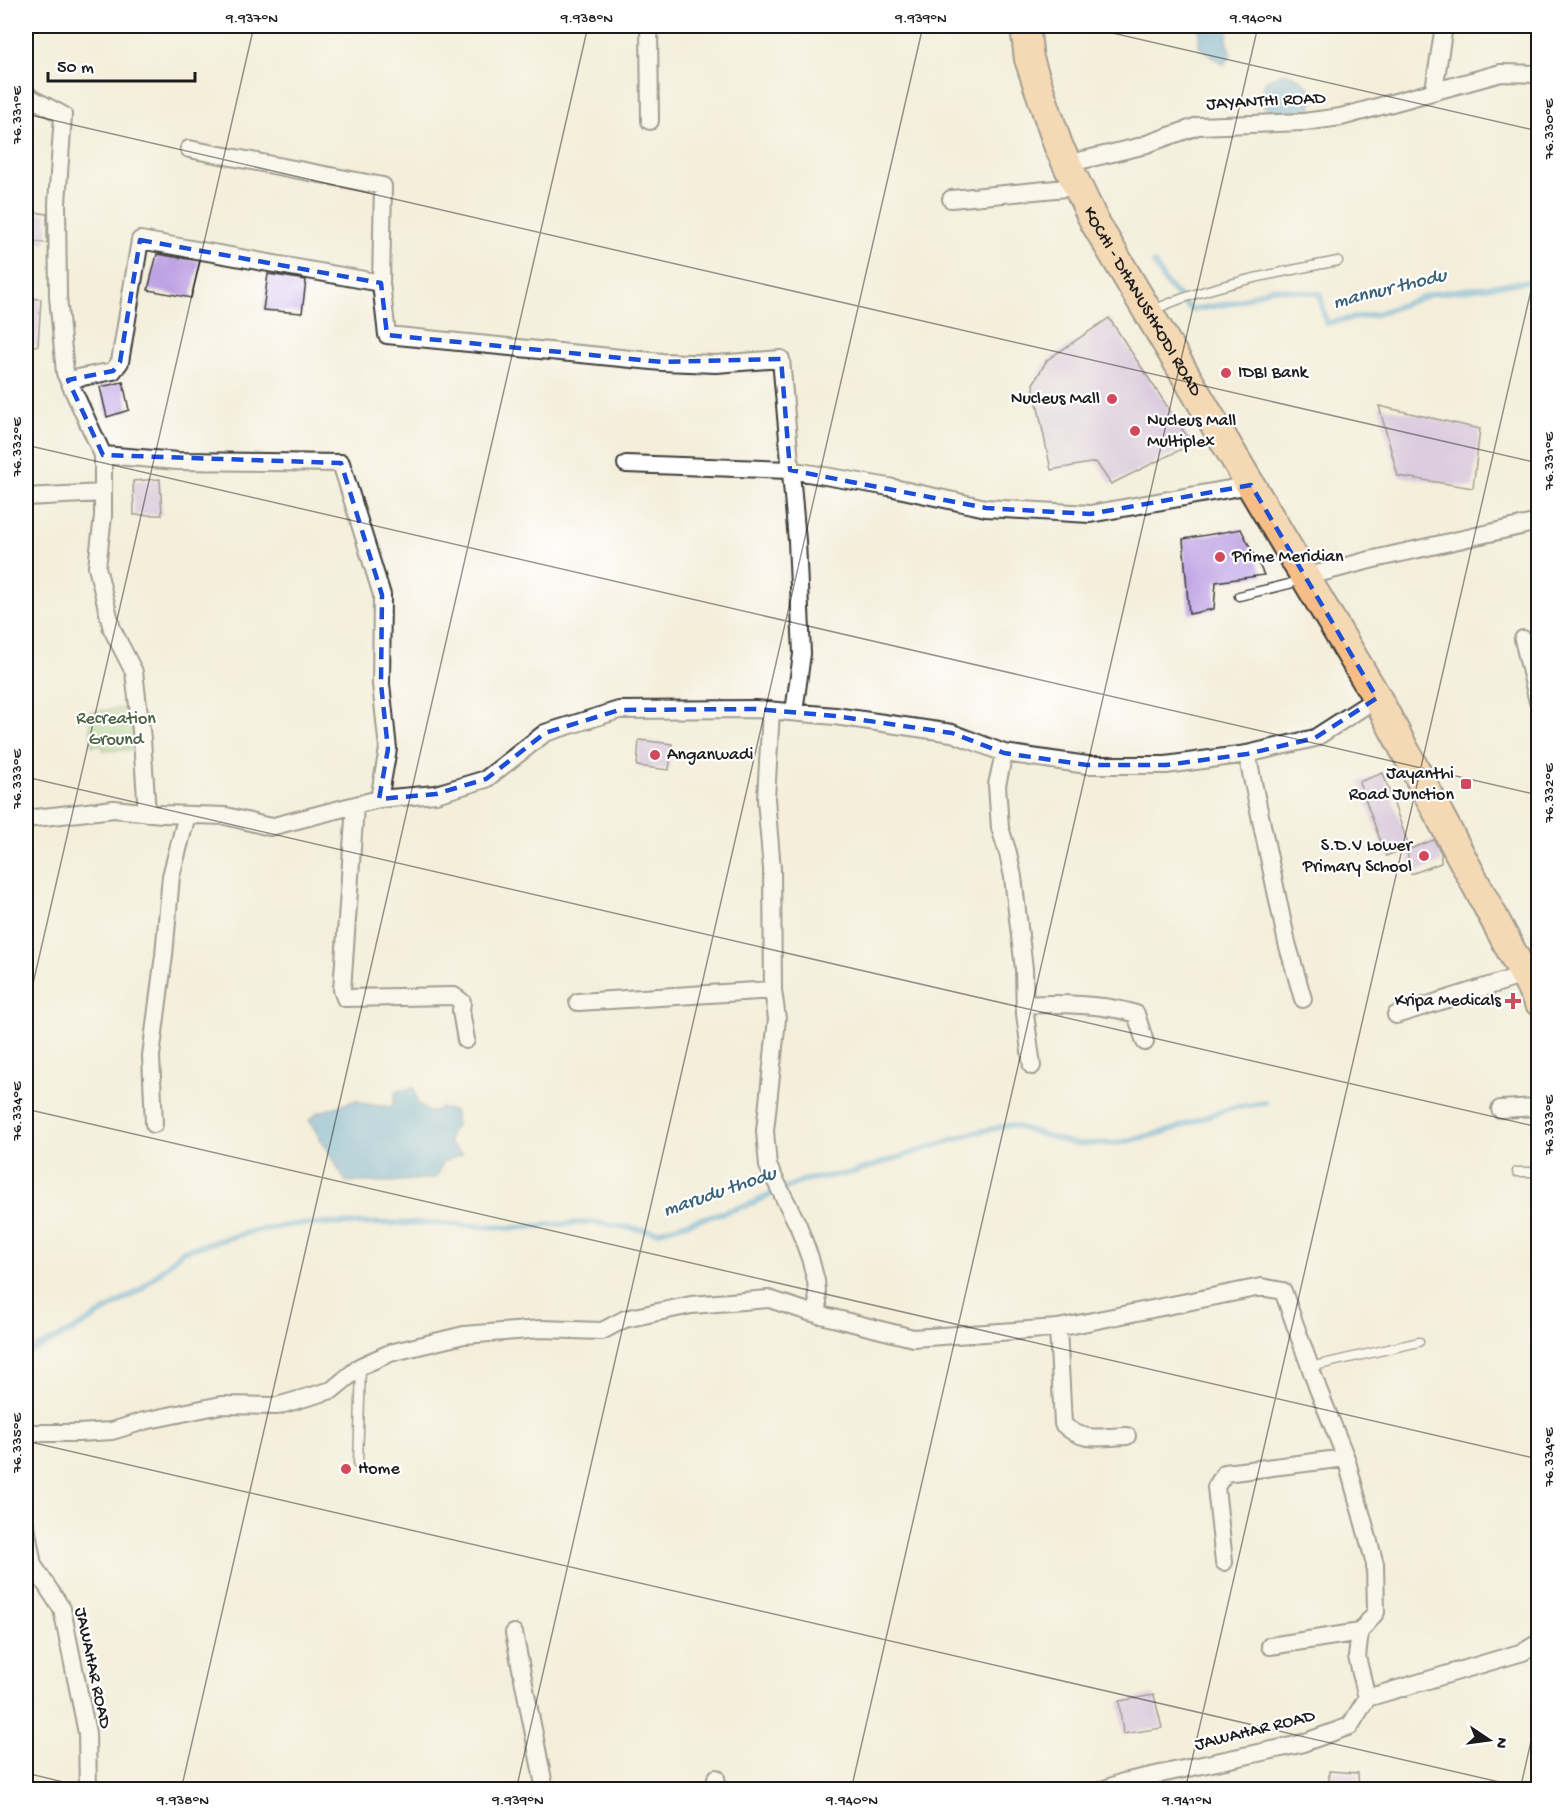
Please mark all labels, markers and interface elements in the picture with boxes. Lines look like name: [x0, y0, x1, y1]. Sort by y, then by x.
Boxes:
text: 9.937°N: [225, 10, 278, 28]
text: 9.938°N: [560, 10, 613, 28]
text: 9.939°N: [894, 10, 947, 28]
text: 9.940°N: [1229, 10, 1282, 28]
scale bar: [48, 45, 195, 83]
text: 50 m: [57, 58, 94, 79]
text: 76.331°E: [9, 85, 27, 145]
street label: JAYANTHI ROAD: [1206, 88, 1326, 116]
text: 76.330°E: [1541, 98, 1559, 160]
street label: KOCHI - DHANUSHKODI ROAD: [1078, 204, 1206, 400]
water label: mannur thodu: [1331, 264, 1451, 315]
place label: IDBI Bank: [1238, 363, 1310, 384]
marker: IDBI Bank: [1219, 366, 1233, 380]
place label: Nucleus Mall: [1011, 389, 1100, 410]
marker: Nucleus Mall: [1105, 392, 1119, 406]
place label: Nucleus Mall Multiplex: [1147, 411, 1236, 453]
text: 76.332°E: [9, 417, 27, 478]
marker: Nucleus Mall Multiplex: [1128, 424, 1142, 438]
text: 76.331°E: [1541, 431, 1559, 491]
place label: Prime Meridian: [1231, 547, 1344, 568]
marker: Prime Meridian: [1213, 550, 1227, 564]
park label: Recreation Ground: [76, 709, 156, 751]
place label: Anganwadi: [667, 745, 753, 766]
marker: Anganwadi: [648, 748, 662, 762]
text: 76.333°E: [9, 749, 27, 810]
text: 76.332°E: [1541, 763, 1559, 824]
place label: Jayanthi Road Junction: [1349, 764, 1454, 806]
marker: Jayanthi Road Junction: [1459, 777, 1473, 791]
place label: S.D.V Lower Primary School: [1302, 836, 1414, 878]
marker: S.D.V Lower Primary School: [1417, 849, 1431, 863]
place label: Kripa Medicals: [1395, 991, 1502, 1012]
marker: Kripa Medicals: [1506, 994, 1520, 1008]
text: 76.334°E: [9, 1081, 27, 1141]
text: 76.333°E: [1541, 1095, 1559, 1156]
water label: marudu thodu: [660, 1162, 781, 1223]
text: 76.335°E: [9, 1413, 27, 1474]
text: 76.334°E: [1541, 1427, 1559, 1487]
place label: Home: [358, 1459, 400, 1480]
marker: Home: [339, 1462, 353, 1476]
street label: JAWAHAR ROAD: [69, 1606, 115, 1731]
street label: JAWAHAR ROAD: [1193, 1706, 1318, 1756]
north arrow: [1459, 1710, 1519, 1770]
text: N: [1490, 1735, 1511, 1750]
text: 9.938°N: [156, 1792, 209, 1810]
text: 9.939°N: [491, 1792, 544, 1810]
text: 9.940°N: [825, 1792, 878, 1810]
text: 9.941°N: [1161, 1792, 1212, 1810]

